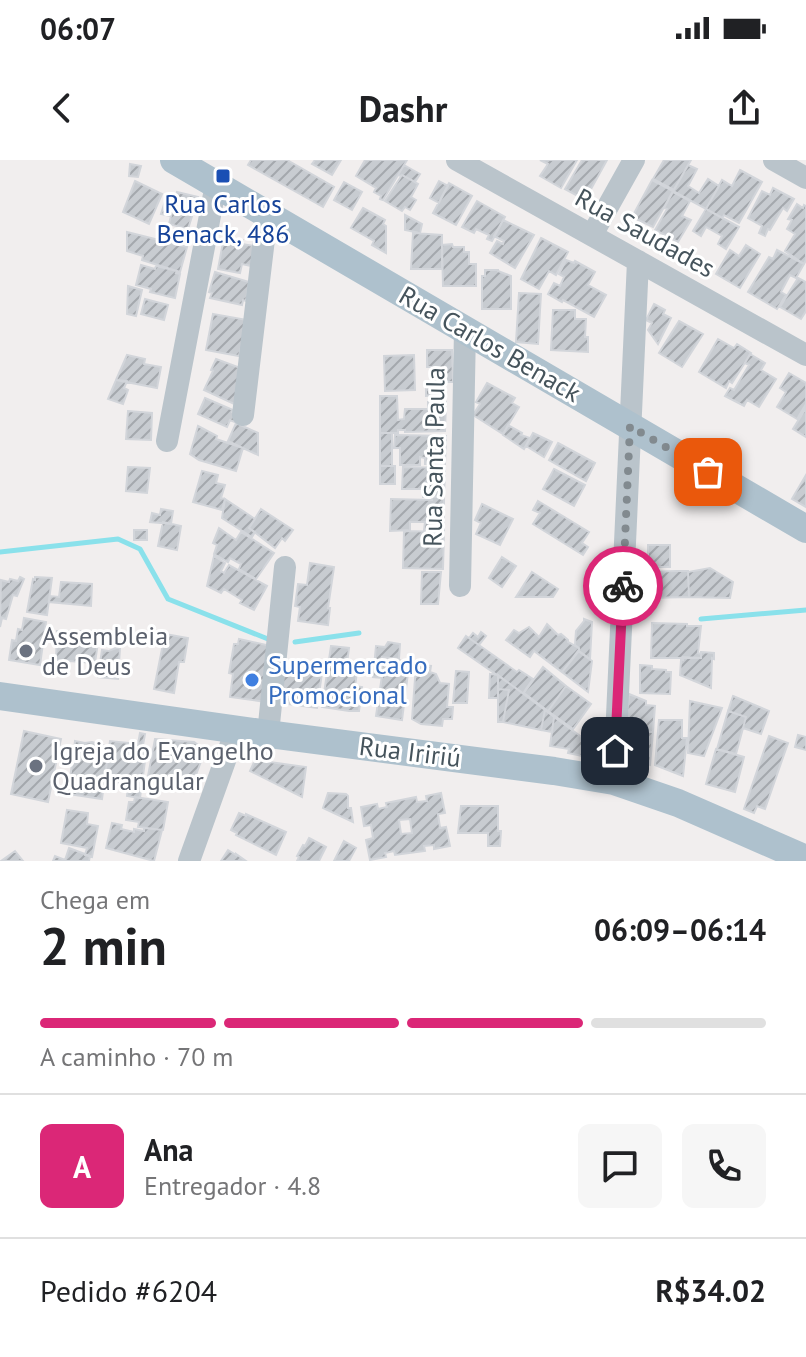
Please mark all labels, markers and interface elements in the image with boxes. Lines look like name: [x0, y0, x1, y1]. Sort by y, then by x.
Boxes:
text: 06:07: [40, 9, 116, 48]
text: Dashr: [359, 85, 447, 132]
icon: back: [40, 86, 84, 130]
icon: share: [722, 86, 766, 130]
marker: Rua Carlos Benack, 486: [214, 167, 232, 185]
street label: Rua Saudades: [570, 181, 721, 285]
place label: Rua Carlos Benack, 486: [157, 187, 289, 250]
street label: Rua Carlos Benack: [394, 278, 587, 409]
street label: Rua Santa Paula: [415, 367, 452, 547]
pin: [674, 438, 742, 506]
icon: bag: [686, 450, 730, 494]
courier: [583, 546, 663, 626]
icon: bike: [601, 564, 645, 608]
place label: Assembleia de Deus: [42, 619, 168, 682]
marker: Assembleia de Deus: [17, 642, 35, 660]
place label: Supermercado Promocional: [268, 648, 428, 711]
marker: Supermercado Promocional: [243, 671, 261, 689]
pin: [581, 717, 649, 785]
street label: Rua Iririú: [357, 729, 463, 774]
icon: home: [593, 729, 637, 773]
place label: Igreja do Evangelho Quadrangular: [52, 734, 274, 797]
marker: Igreja do Evangelho Quadrangular: [27, 757, 45, 775]
text: Chega em: [40, 883, 150, 916]
text: 06:09–06:14: [594, 910, 766, 949]
text: 2 min: [40, 912, 167, 979]
text: A caminho · 70 m: [40, 1040, 233, 1073]
button: chat: [578, 1124, 662, 1208]
button: phone: [682, 1124, 766, 1208]
text: Ana: [144, 1130, 193, 1169]
text: A: [73, 1147, 91, 1186]
text: Entregador · 4.8: [144, 1169, 321, 1202]
text: Pedido #6204: [40, 1271, 217, 1310]
text: R$34.02: [656, 1271, 766, 1310]

